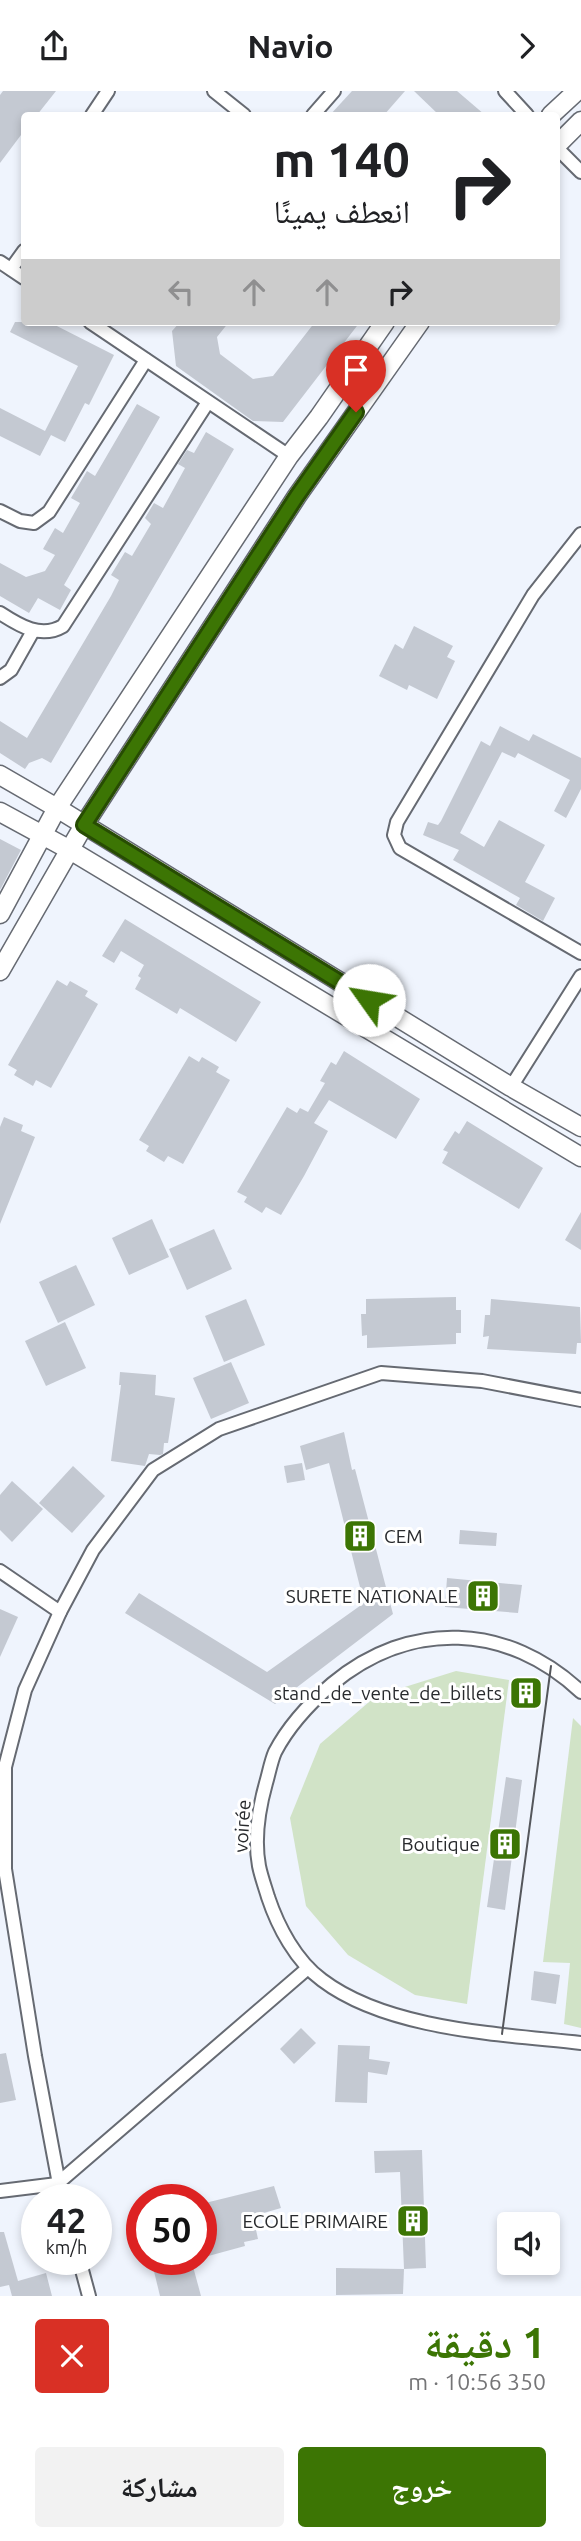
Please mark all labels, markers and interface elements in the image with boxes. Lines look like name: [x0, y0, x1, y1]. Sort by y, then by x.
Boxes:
icon: share: [35, 27, 73, 65]
icon: forward: [508, 27, 546, 65]
text: Navio: [247, 28, 334, 64]
text: 140 m: [273, 131, 410, 186]
icon: right: [434, 140, 525, 231]
text: انعطف يمينًا: [274, 193, 410, 229]
icon: left: [162, 273, 200, 311]
icon: ahead: [235, 273, 273, 311]
icon: ahead: [308, 273, 346, 311]
icon: right: [381, 273, 419, 311]
pin: [326, 340, 386, 412]
icon: arrive: [337, 351, 375, 389]
position arrow: [332, 963, 406, 1037]
building icon: CEM: [341, 1517, 379, 1555]
place label: CEM: [384, 1525, 423, 1547]
building icon: SURETE NATIONALE: [464, 1577, 502, 1615]
place label: SURETE NATIONALE: [286, 1585, 458, 1607]
building icon: stand_de_vente_de_billets: [507, 1674, 545, 1712]
place label: stand_de_vente_de_billets: [274, 1682, 502, 1704]
street label: voirée: [229, 1799, 255, 1853]
building icon: Boutique: [486, 1825, 524, 1863]
place label: Boutique: [401, 1833, 480, 1855]
speed limit sign: 50: [126, 2184, 217, 2275]
text: 42: [47, 2200, 86, 2240]
building icon: ECOLE PRIMAIRE: [394, 2202, 432, 2240]
place label: ECOLE PRIMAIRE: [242, 2210, 388, 2232]
map controls: [497, 2212, 560, 2275]
button: sound: [497, 2212, 560, 2275]
text: km/h: [46, 2237, 87, 2257]
button: close: [35, 2319, 109, 2393]
text: 1 دقيقة: [424, 2319, 546, 2366]
text: 350 m · 10:56: [408, 2369, 546, 2394]
button: مشاركة: [35, 2447, 284, 2527]
button: خروج: [298, 2447, 546, 2527]

